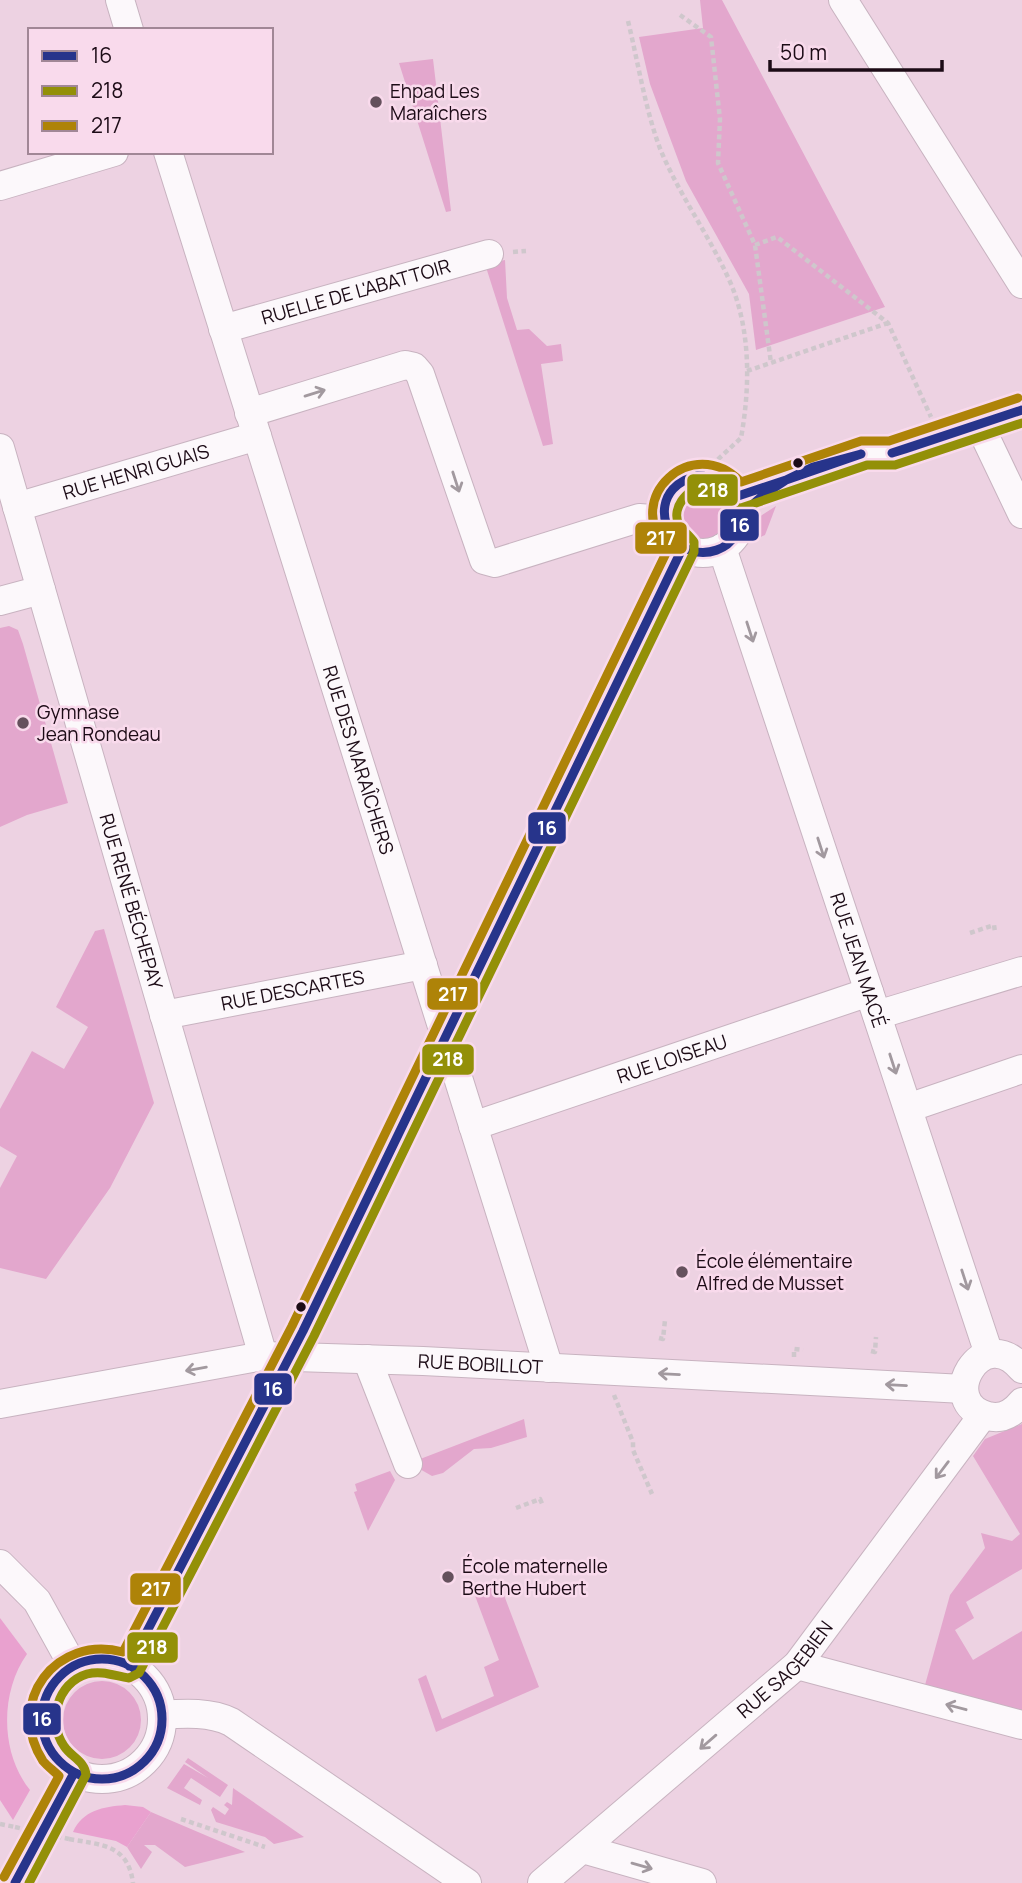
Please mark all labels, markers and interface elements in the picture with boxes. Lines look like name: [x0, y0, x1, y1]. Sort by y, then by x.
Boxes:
legend: [28, 28, 273, 154]
scale bar: [770, 28, 942, 72]
text: 50 m: [780, 38, 827, 66]
text: 16: [91, 41, 112, 69]
text: 218: [91, 76, 123, 104]
place label: Ehpad Les Maraîchers: [390, 78, 487, 126]
marker: Ehpad Les Maraîchers: [368, 94, 384, 110]
text: 217: [91, 111, 122, 139]
street label: RUELLE DE L'ABATTOIR: [258, 253, 453, 331]
one-way arrow: [303, 385, 325, 398]
street label: RUE HENRI GUAIS: [60, 438, 212, 506]
unlabelled marker: [791, 456, 805, 470]
one-way arrow: [451, 471, 464, 493]
line badge: 218: [686, 473, 739, 507]
text: 218: [697, 477, 729, 503]
line badge: 16: [719, 508, 760, 542]
text: 16: [730, 512, 750, 538]
line badge: 217: [634, 521, 688, 555]
text: 217: [646, 525, 676, 551]
one-way arrow: [745, 620, 757, 642]
street label: RUE DES MARAÎCHERS: [317, 662, 400, 858]
place label: Gymnase Jean Rondeau: [37, 699, 161, 747]
marker: Gymnase Jean Rondeau: [15, 715, 31, 731]
street label: RUE RENÉ BÉCHEPAY: [94, 810, 169, 993]
line badge: 16: [527, 811, 567, 845]
text: 16: [537, 815, 557, 841]
one-way arrow: [816, 836, 829, 858]
street label: RUE JEAN MACÉ: [824, 889, 893, 1031]
street label: RUE DESCARTES: [219, 964, 367, 1017]
line badge: 217: [426, 977, 479, 1011]
text: 217: [438, 981, 468, 1007]
street label: RUE LOISEAU: [613, 1028, 731, 1089]
line badge: 218: [421, 1043, 475, 1076]
text: 218: [432, 1046, 464, 1072]
one-way arrow: [888, 1052, 900, 1074]
place label: École élémentaire Alfred de Musset: [696, 1248, 853, 1296]
marker: École élémentaire Alfred de Musset: [674, 1264, 690, 1280]
one-way arrow: [959, 1268, 972, 1290]
unlabelled marker: [294, 1300, 308, 1314]
street label: RUE BOBILLOT: [417, 1348, 544, 1380]
one-way arrow: [185, 1362, 208, 1376]
one-way arrow: [658, 1368, 681, 1381]
line badge: 16: [253, 1372, 293, 1406]
text: 16: [263, 1376, 283, 1402]
one-way arrow: [885, 1379, 908, 1392]
one-way arrow: [935, 1460, 950, 1478]
place label: École maternelle Berthe Hubert: [462, 1553, 608, 1601]
marker: École maternelle Berthe Hubert: [440, 1569, 456, 1585]
line badge: 217: [129, 1572, 182, 1606]
text: 217: [141, 1576, 171, 1602]
street label: RUE SAGEBIEN: [731, 1615, 839, 1724]
line badge: 218: [126, 1631, 179, 1664]
text: 218: [136, 1634, 168, 1660]
one-way arrow: [945, 1700, 968, 1713]
line badge: 16: [22, 1702, 62, 1736]
text: 16: [32, 1706, 52, 1732]
one-way arrow: [699, 1734, 717, 1750]
one-way arrow: [631, 1860, 653, 1873]

